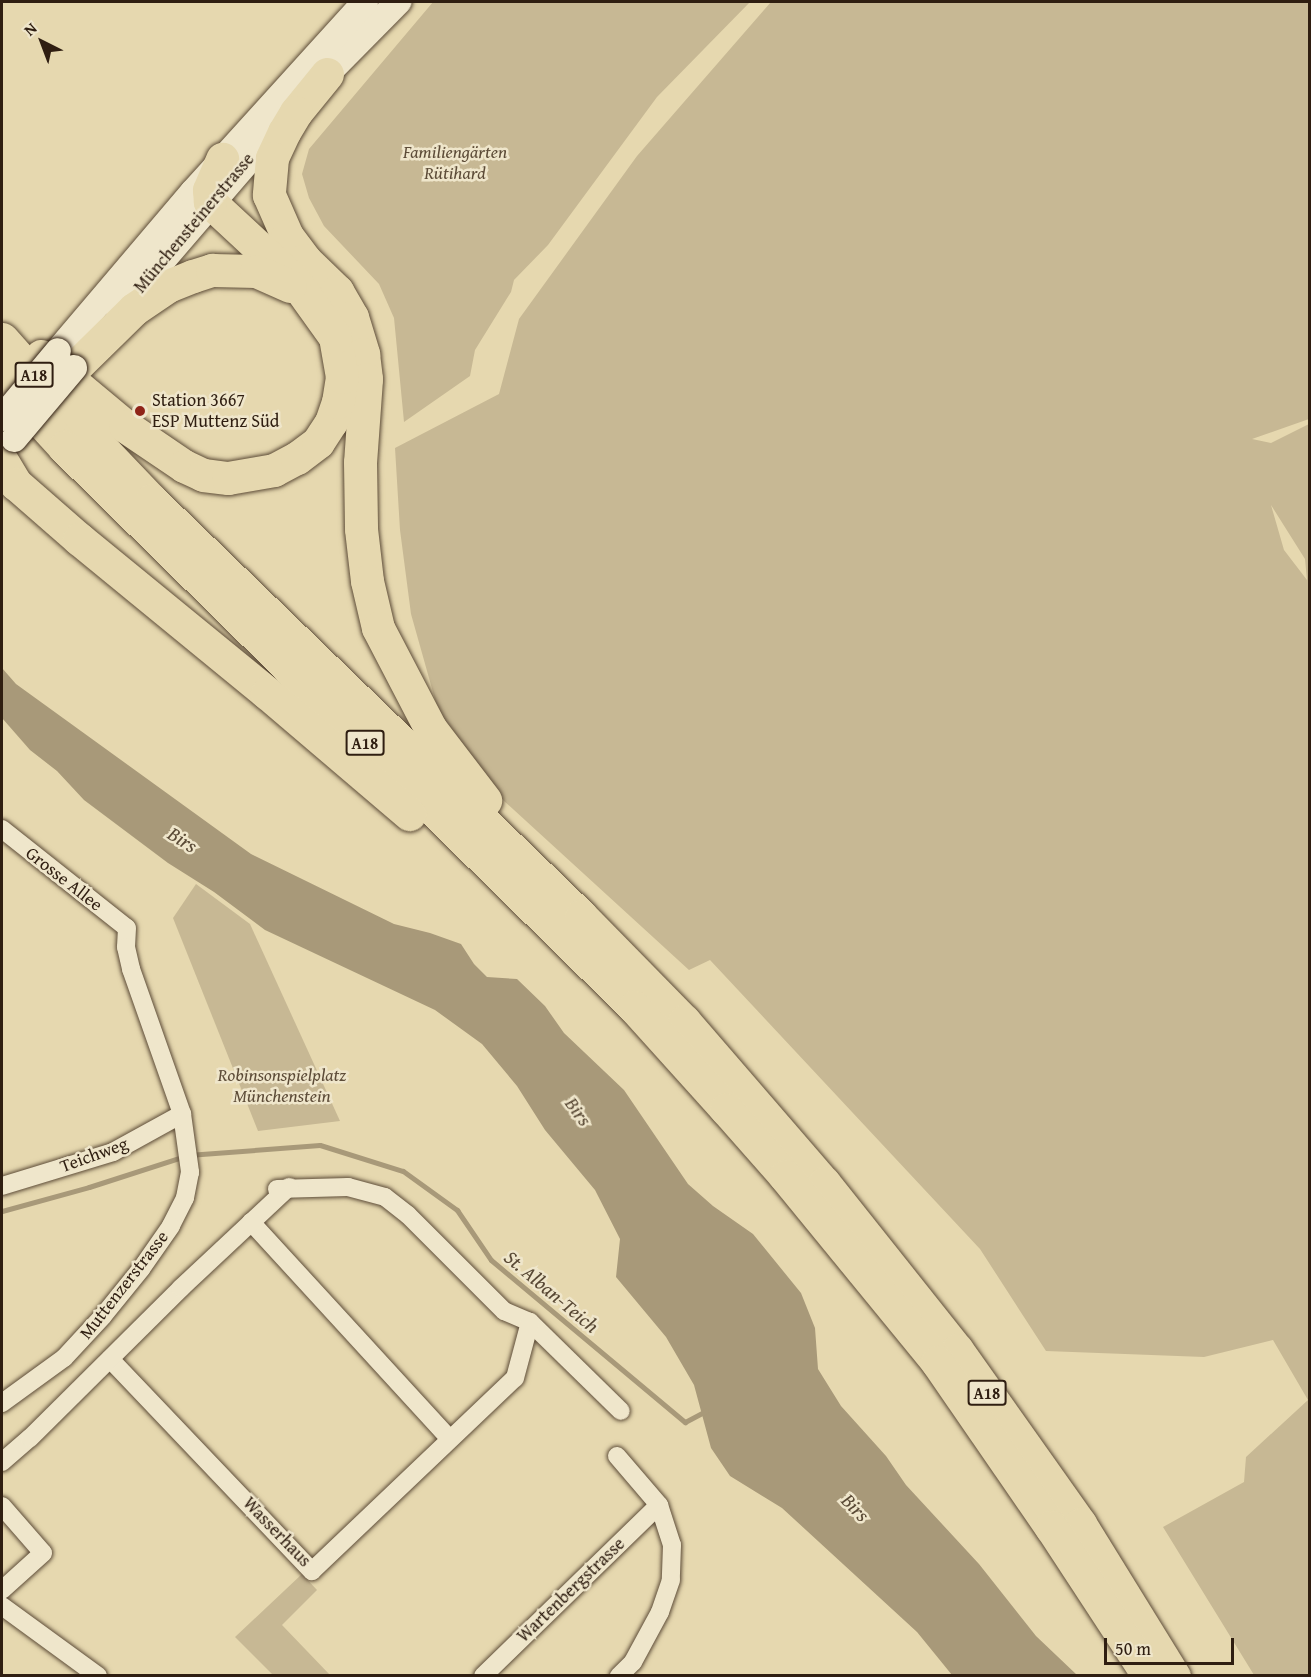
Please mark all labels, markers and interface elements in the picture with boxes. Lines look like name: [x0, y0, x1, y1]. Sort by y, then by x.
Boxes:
north arrow: [12, 12, 72, 72]
text: N: [18, 16, 42, 41]
park label: Familiengärten Rütihard: [403, 142, 507, 184]
street label: Münchensteinerstrasse: [129, 149, 259, 297]
road number: A18: [15, 362, 54, 388]
place label: Station 3667 ESP Muttenz Süd: [152, 390, 279, 432]
marker: Station 3667 ESP Muttenz Süd: [133, 404, 147, 418]
road number: A18: [346, 730, 385, 756]
water label: Birs: [164, 821, 202, 857]
street label: Grosse Allee: [21, 842, 107, 916]
park label: Robinsonspielplatz Münchenstein: [218, 1065, 346, 1108]
water label: Birs: [561, 1092, 597, 1130]
street label: Teichweg: [57, 1133, 131, 1177]
street label: Muttenzerstrasse: [75, 1227, 173, 1343]
water label: St. Alban-Teich: [500, 1245, 604, 1337]
road number: A18: [968, 1380, 1006, 1406]
water label: Birs: [837, 1488, 875, 1526]
street label: Wasserhaus: [238, 1493, 316, 1571]
street label: Wartenbergstrasse: [513, 1533, 629, 1647]
scale bar: [1107, 1626, 1238, 1664]
text: 50 m: [1115, 1635, 1151, 1662]

